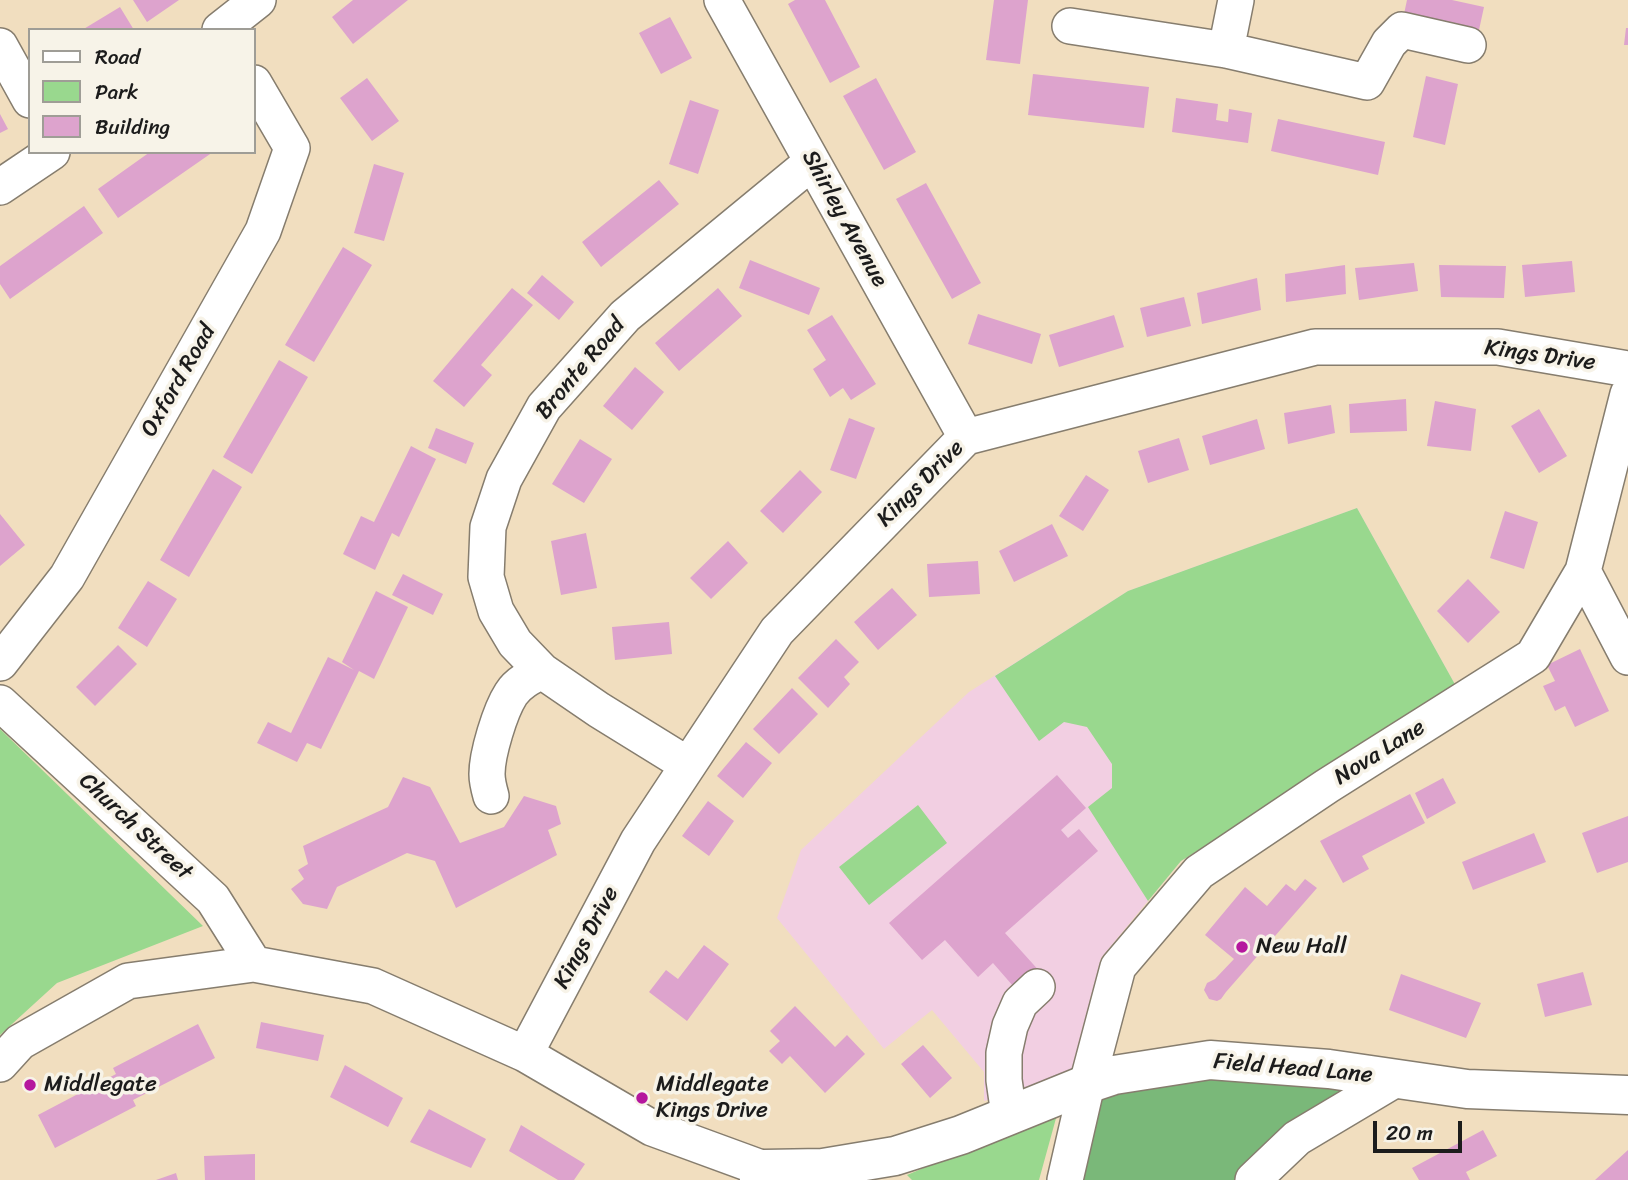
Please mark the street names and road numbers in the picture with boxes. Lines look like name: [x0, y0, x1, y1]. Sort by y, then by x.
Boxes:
street label: Shirley Avenue: [795, 146, 893, 292]
street label: Bronte Road: [530, 312, 632, 426]
street label: Oxford Road: [136, 320, 222, 442]
street label: Kings Drive: [1483, 335, 1597, 377]
street label: Kings Drive: [872, 435, 970, 533]
street label: Nova Lane: [1329, 714, 1431, 792]
street label: Church Street: [73, 768, 197, 886]
street label: Kings Drive: [549, 882, 625, 994]
street label: Field Head Lane: [1212, 1048, 1374, 1090]

